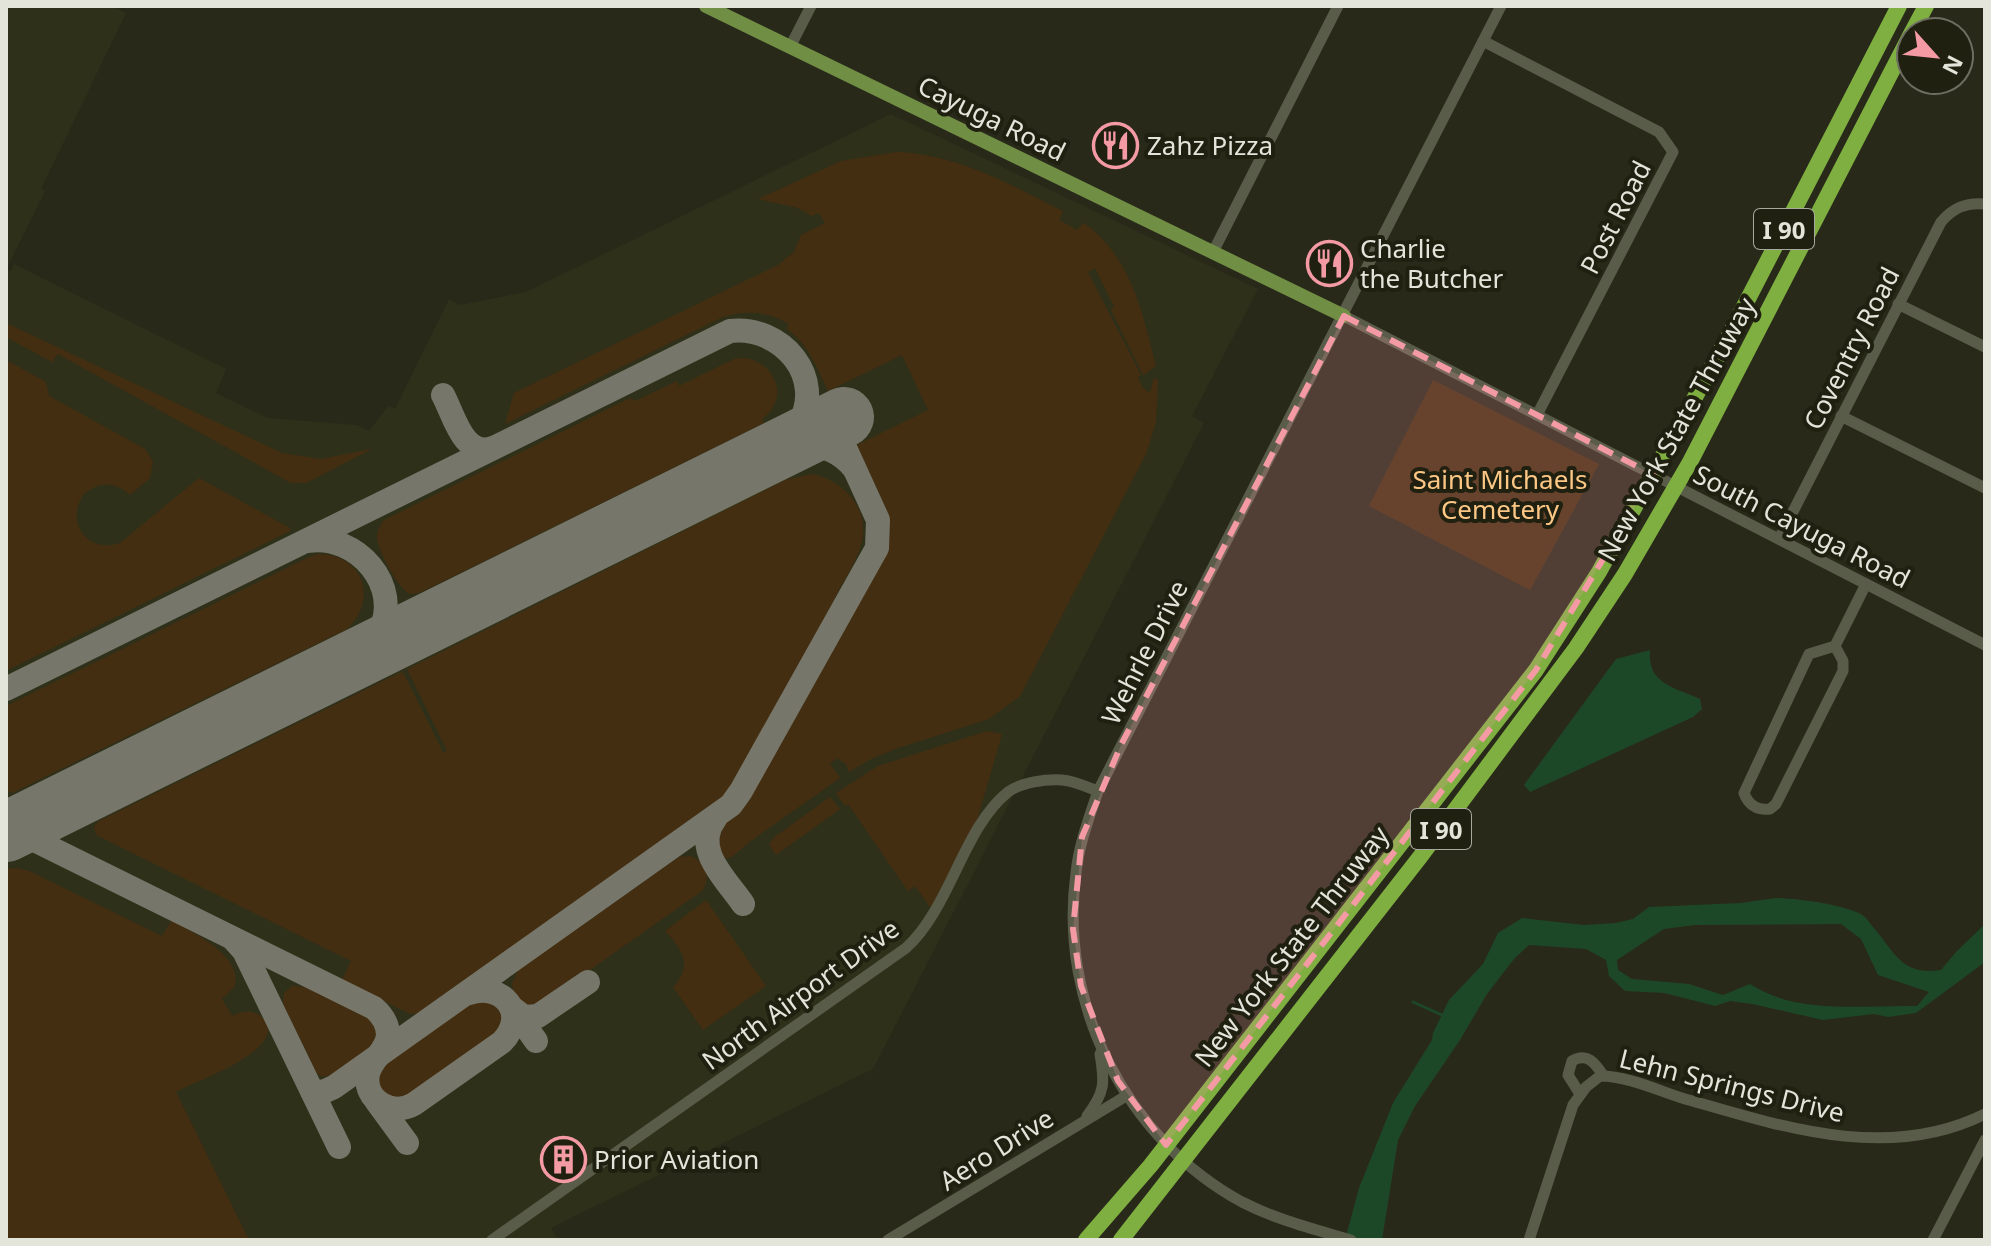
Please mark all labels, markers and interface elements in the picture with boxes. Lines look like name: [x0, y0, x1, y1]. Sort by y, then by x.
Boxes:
north arrow: [1895, 16, 1975, 96]
text: N: [1936, 51, 1971, 80]
street label: Cayuga Road: [912, 67, 1072, 169]
restaurant icon: Zahz Pizza: [1092, 121, 1140, 169]
place label: Zahz Pizza: [1147, 127, 1273, 163]
street label: Post Road: [1571, 154, 1659, 280]
road number: I 90: [1754, 209, 1814, 249]
place label: Charlie the Butcher: [1360, 230, 1503, 296]
restaurant icon: Charlie the Butcher: [1305, 239, 1353, 287]
street label: Coventry Road: [1795, 260, 1907, 436]
street label: New York State Thruway: [1588, 290, 1764, 567]
street label: South Cayuga Road: [1688, 456, 1916, 596]
park label: Saint Michaels Cemetery: [1412, 461, 1588, 527]
street label: Wehrle Drive: [1092, 574, 1196, 730]
road number: I 90: [1411, 809, 1471, 849]
street label: New York State Thruway: [1186, 818, 1397, 1074]
street label: North Airport Drive: [694, 910, 906, 1078]
street label: Lehn Springs Drive: [1616, 1040, 1848, 1130]
street label: Aero Drive: [932, 1100, 1060, 1198]
building icon: Prior Aviation: [539, 1135, 587, 1183]
place label: Prior Aviation: [594, 1141, 759, 1177]

